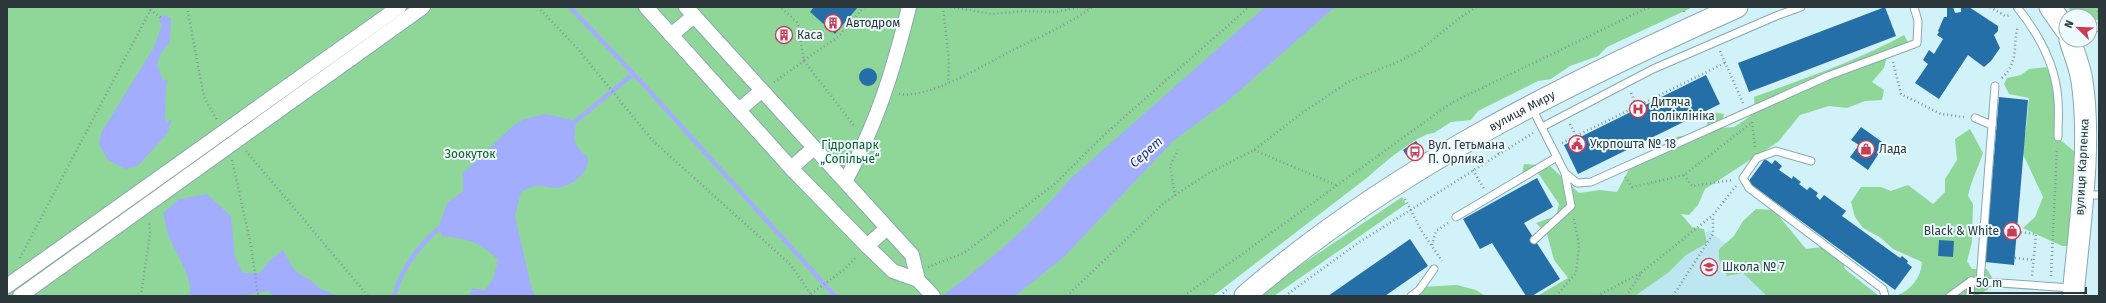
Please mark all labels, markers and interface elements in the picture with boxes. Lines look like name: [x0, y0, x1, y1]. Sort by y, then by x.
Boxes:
north arrow: [2058, 8, 2098, 48]
building icon: Автодром: [823, 13, 843, 33]
place label: Автодром: [846, 16, 900, 30]
text: N: [2062, 18, 2077, 30]
building icon: Каса: [774, 25, 794, 45]
place label: Каса: [797, 28, 823, 42]
street label: вулиця Миру: [1487, 87, 1558, 134]
place label: Дитяча поліклініка: [1650, 95, 1715, 123]
hospital icon: Дитяча поліклініка: [1628, 99, 1648, 119]
street label: вулиця Карпенка: [2072, 118, 2092, 216]
water label: Серет: [1127, 133, 1165, 171]
public building icon: Укрпошта № 18: [1567, 134, 1587, 154]
place label: Укрпошта № 18: [1590, 137, 1677, 151]
park label: Гідропарк „Сопільче“: [820, 138, 880, 166]
place label: Вул. Гетьмана П. Орлика: [1428, 138, 1505, 166]
shop icon: Лада: [1856, 139, 1876, 159]
bus stop icon: Вул. Гетьмана П. Орлика: [1405, 142, 1425, 162]
place label: Лада: [1879, 142, 1907, 156]
park label: Зоокуток: [445, 147, 496, 161]
shop icon: Black & White: [2002, 221, 2022, 241]
place label: Black & White: [1924, 224, 1999, 238]
school or university icon: Школа № 7: [1699, 257, 1719, 277]
place label: Школа № 7: [1722, 260, 1785, 274]
scale bar: [1970, 269, 2086, 295]
text: 50 m: [1976, 276, 2002, 290]

